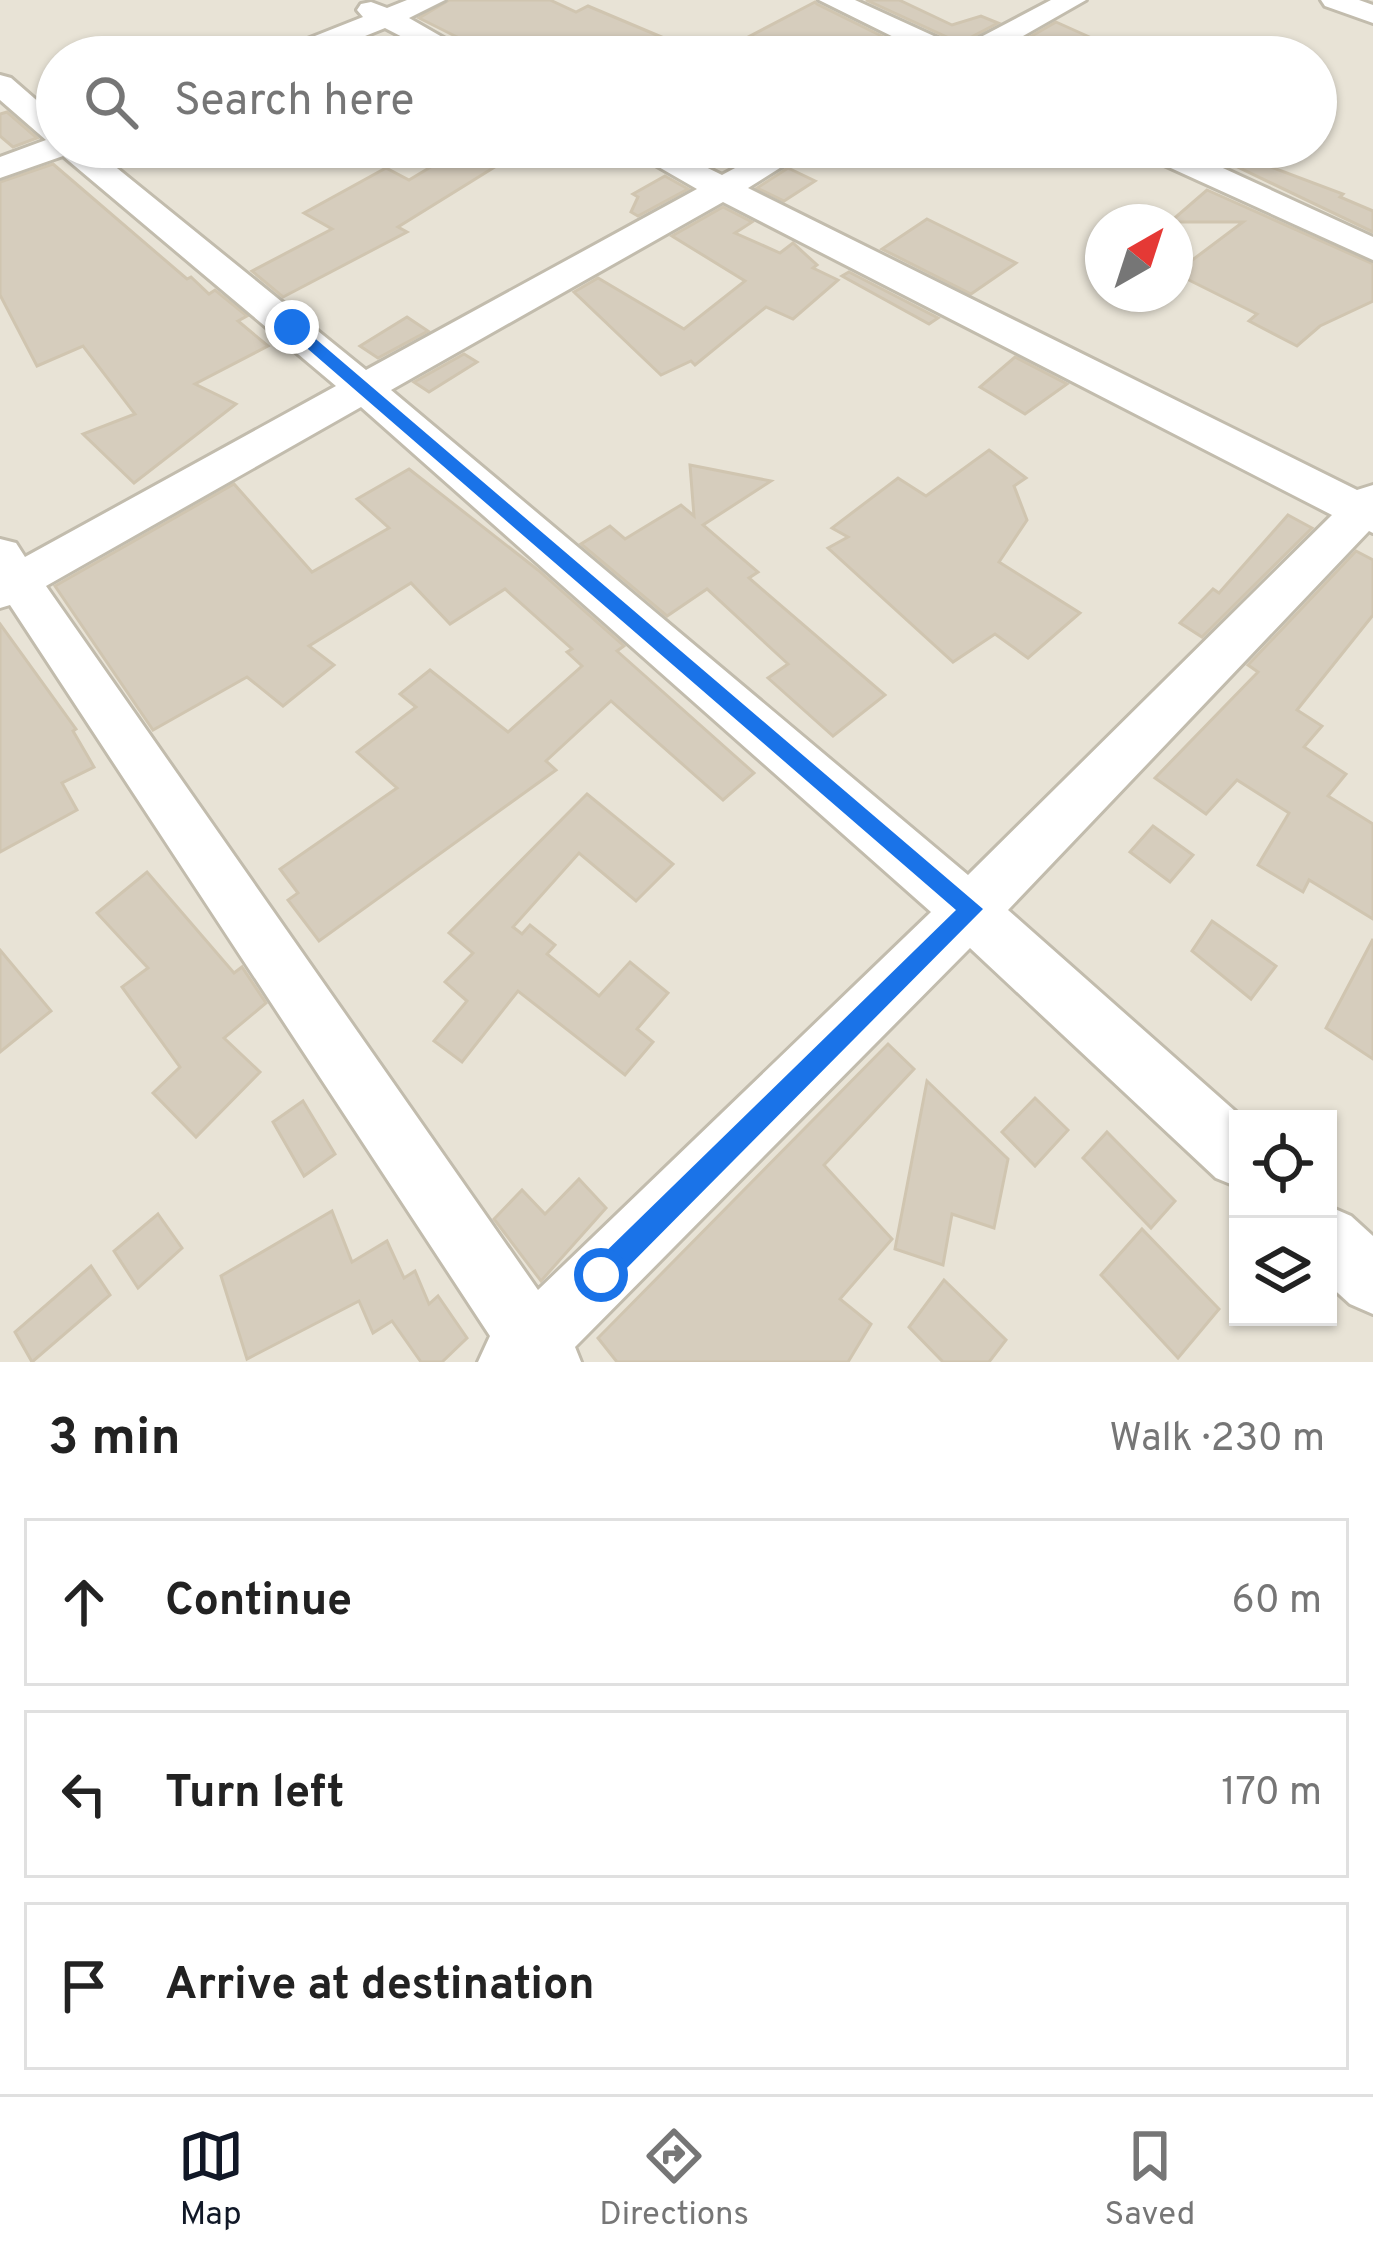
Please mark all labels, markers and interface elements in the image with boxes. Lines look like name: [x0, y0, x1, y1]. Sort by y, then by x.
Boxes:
search box: [36, 36, 1337, 168]
icon: search: [78, 69, 144, 135]
text: Search here: [174, 74, 414, 131]
north arrow: [1085, 204, 1193, 312]
route end: [265, 300, 319, 354]
map controls: [1229, 1110, 1337, 1326]
button: locate: [1229, 1110, 1337, 1218]
button: layers: [1229, 1218, 1337, 1326]
route start: [574, 1248, 628, 1302]
text: 3 min: [48, 1408, 181, 1473]
text: Walk · 230 m: [1109, 1416, 1325, 1465]
icon: ahead: [51, 1569, 117, 1635]
text: Continue: [165, 1574, 352, 1631]
text: 60 m: [1231, 1578, 1322, 1627]
icon: left: [51, 1761, 117, 1827]
text: Turn left: [165, 1766, 344, 1823]
text: 170 m: [1221, 1770, 1322, 1819]
icon: arrive: [51, 1953, 117, 2019]
text: Arrive at destination: [165, 1958, 595, 2015]
tab: Map: [178, 2123, 244, 2237]
tab: Directions: [599, 2123, 749, 2237]
tab: Saved: [1105, 2123, 1195, 2237]

